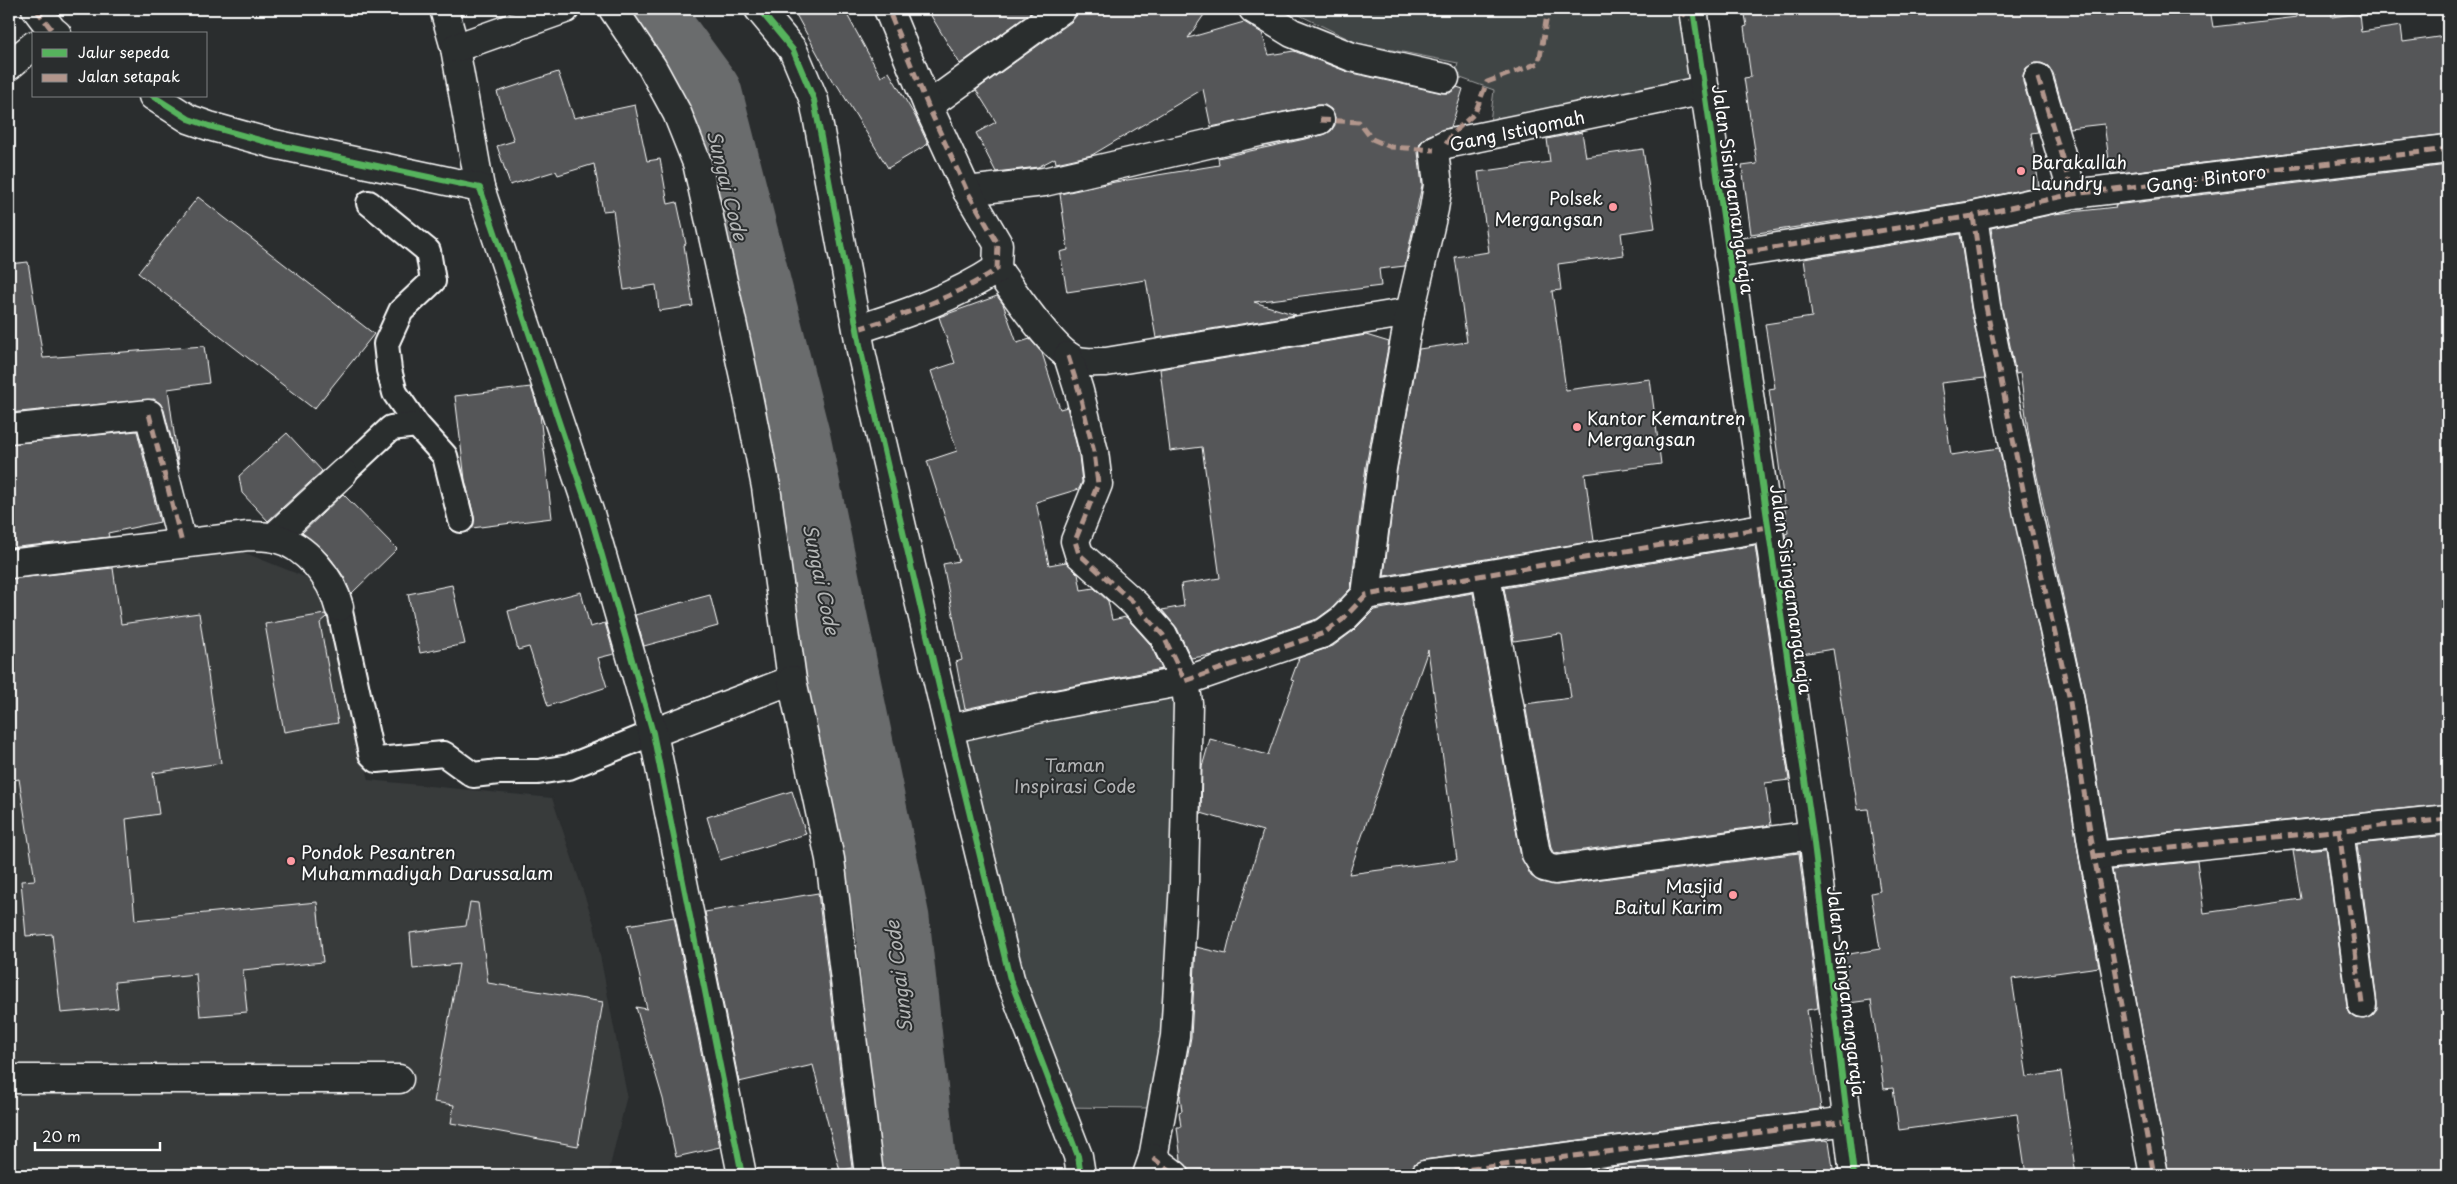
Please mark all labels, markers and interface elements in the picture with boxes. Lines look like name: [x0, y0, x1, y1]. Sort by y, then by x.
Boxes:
legend: [32, 32, 208, 98]
text: Jalur sepeda: [78, 40, 170, 63]
text: Jalan setapak: [78, 64, 180, 87]
street label: Jalan Sisingamangaraja: [1706, 82, 1762, 296]
street label: Gang Istiqomah: [1447, 102, 1587, 158]
water label: Sungai Code: [701, 127, 755, 244]
place label: Barakallah Laundry: [2031, 148, 2127, 196]
street label: Gang: Bintoro: [2144, 157, 2268, 199]
marker: Barakallah Laundry: [2015, 165, 2027, 177]
place label: Polsek Mergangsan: [1495, 184, 1603, 232]
marker: Polsek Mergangsan: [1607, 201, 1619, 213]
place label: Kantor Kemantren Mergangsan: [1587, 404, 1746, 452]
marker: Kantor Kemantren Mergangsan: [1571, 421, 1583, 433]
street label: Jalan Sisingamangaraja: [1764, 482, 1820, 696]
water label: Sungai Code: [797, 521, 848, 638]
park label: Taman Inspirasi Code: [1014, 751, 1136, 799]
place label: Pondok Pesantren Muhammadiyah Darussalam: [301, 838, 553, 886]
marker: Pondok Pesantren Muhammadiyah Darussalam: [285, 855, 297, 867]
place label: Masjid Baitul Karim: [1613, 872, 1723, 920]
street label: Jalan Sisingamangaraja: [1821, 884, 1873, 1098]
marker: Masjid Baitul Karim: [1727, 889, 1739, 901]
water label: Sungai Code: [877, 918, 919, 1035]
scale bar: [35, 1119, 160, 1151]
text: 20 m: [42, 1124, 81, 1147]

